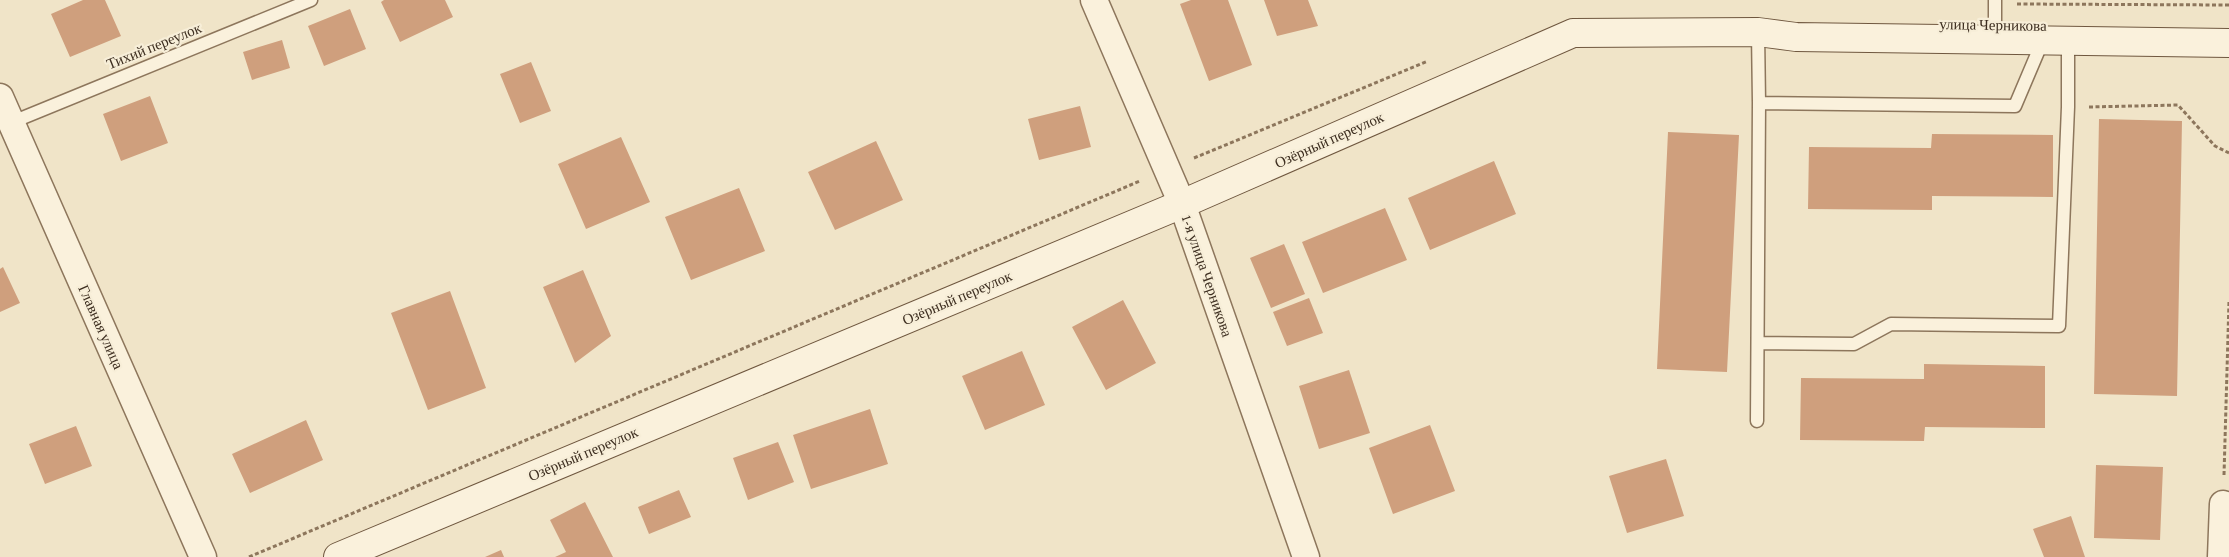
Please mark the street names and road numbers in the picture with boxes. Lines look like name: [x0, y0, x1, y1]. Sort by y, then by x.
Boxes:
street label: улица Черникова: [1939, 16, 2047, 34]
street label: Тихий переулок: [104, 19, 204, 72]
street label: Озёрный переулок: [1272, 109, 1387, 171]
street label: 1-я улица Черникова: [1179, 213, 1235, 339]
street label: Озёрный переулок: [900, 267, 1015, 328]
street label: Главная улица: [75, 283, 127, 372]
street label: Озёрный переулок: [526, 423, 641, 484]

